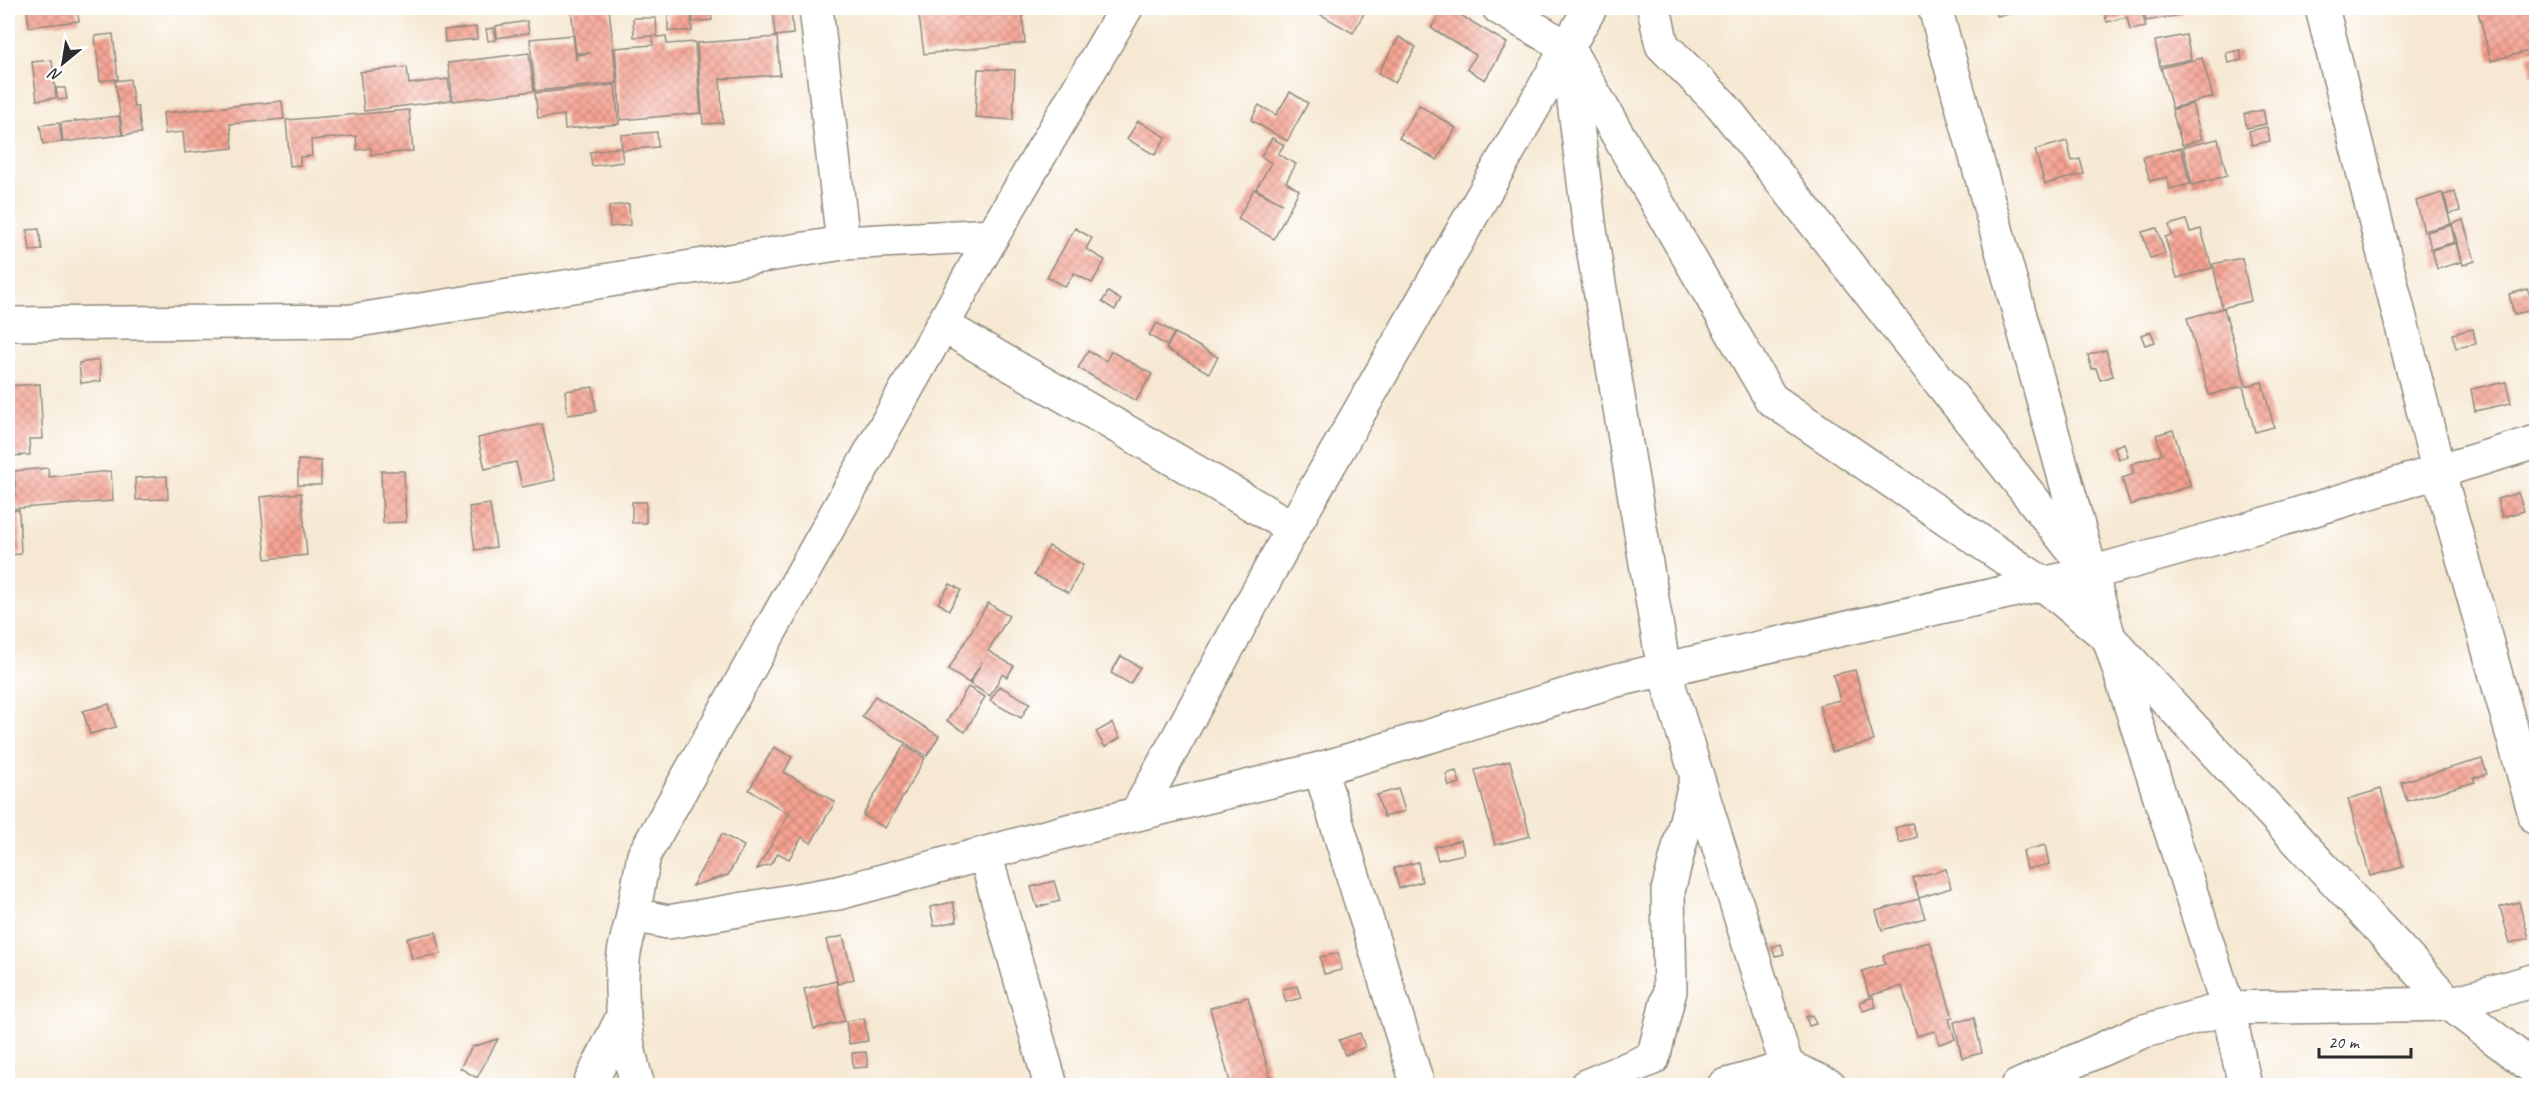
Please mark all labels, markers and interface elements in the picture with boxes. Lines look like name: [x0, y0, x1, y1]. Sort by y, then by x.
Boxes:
north arrow: [33, 33, 93, 93]
text: N: [44, 62, 65, 86]
scale bar: [2319, 1021, 2410, 1059]
text: 20 m: [2328, 1031, 2361, 1053]

